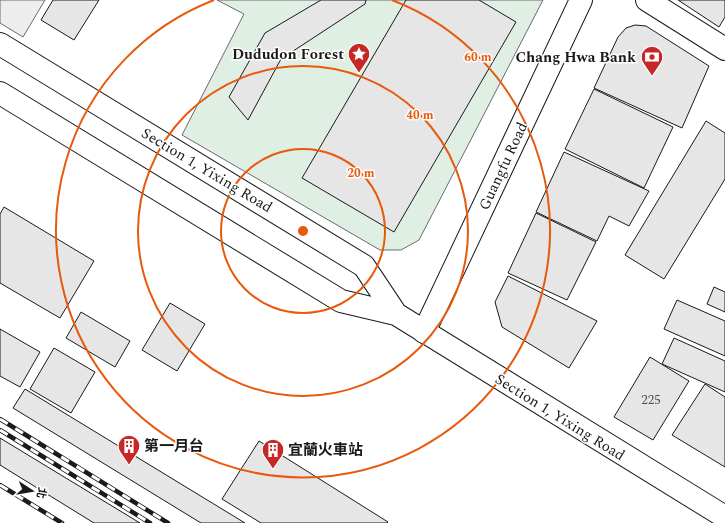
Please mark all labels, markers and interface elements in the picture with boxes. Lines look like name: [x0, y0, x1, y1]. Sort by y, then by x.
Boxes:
place icon: Dududon Forest: [346, 41, 372, 74]
place label: Dududon Forest: [232, 43, 344, 66]
bank icon: Chang Hwa Bank: [639, 44, 665, 77]
place label: Chang Hwa Bank: [515, 46, 636, 69]
text: 60 m: [464, 48, 492, 67]
text: 40 m: [406, 106, 434, 125]
street label: Guangfu Road: [473, 118, 534, 214]
street label: Section 1, Yixing Road: [137, 122, 277, 219]
text: 20 m: [347, 164, 375, 183]
centre of rings: [296, 224, 310, 238]
street label: Section 1, Yixing Road: [490, 368, 629, 467]
house number: 225: [641, 390, 661, 410]
building icon: 第一月台: [116, 433, 142, 466]
place label: 第一月台: [144, 435, 204, 458]
building icon: 宜蘭火車站: [260, 437, 286, 470]
place label: 宜蘭火車站: [288, 439, 363, 462]
north arrow: [12, 471, 52, 511]
text: 北: [32, 486, 51, 500]

